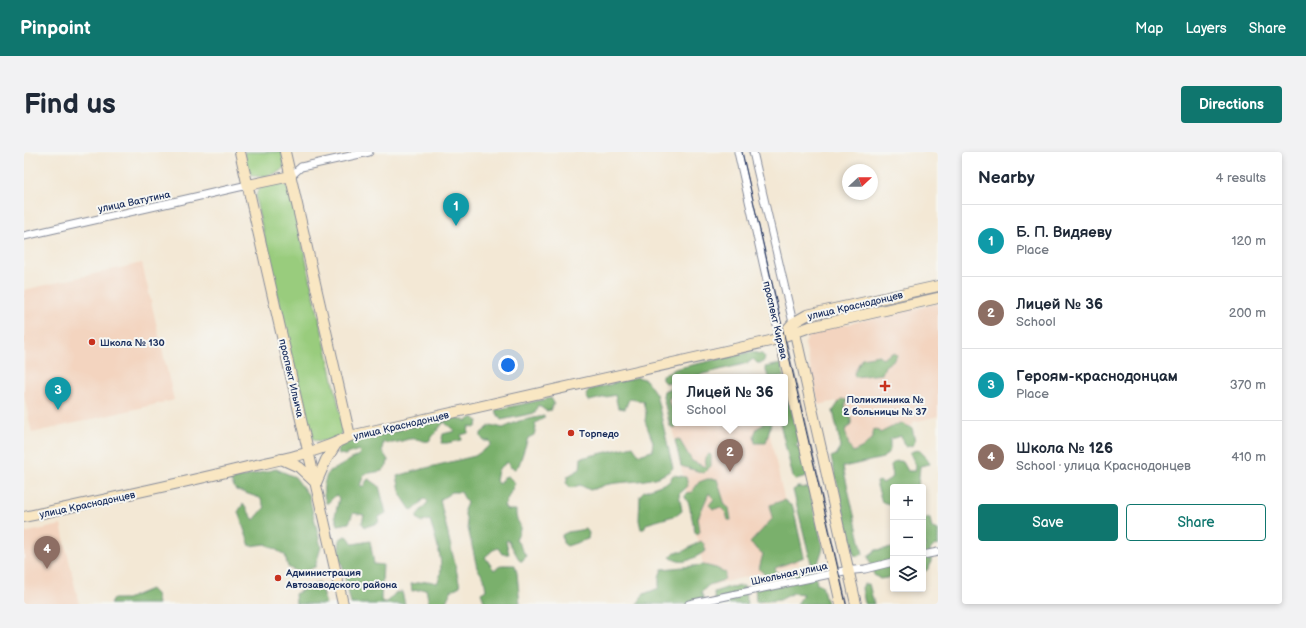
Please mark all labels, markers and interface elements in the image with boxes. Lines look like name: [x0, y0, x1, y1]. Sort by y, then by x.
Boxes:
text: Pinpoint: [20, 17, 91, 40]
text: Map: [1135, 20, 1163, 37]
text: Layers: [1185, 20, 1227, 37]
text: Share: [1249, 20, 1286, 37]
button: Directions: [1181, 86, 1282, 123]
text: Find us: [24, 88, 116, 121]
north arrow: [842, 164, 878, 200]
text: Nearby: [978, 168, 1035, 188]
text: 4 results: [1216, 170, 1266, 186]
street label: улица Ватутина: [97, 188, 172, 216]
pin: 1: [443, 193, 469, 226]
text: Б. П. Видяеву: [1016, 223, 1112, 242]
text: 1: [988, 233, 994, 249]
text: 120 m: [1231, 233, 1266, 249]
text: Place: [1016, 242, 1049, 258]
street label: проспект Кирова: [760, 280, 790, 360]
street label: улица Краснодонцев: [806, 289, 905, 323]
text: Лицей № 36: [1016, 295, 1103, 314]
text: 2: [987, 305, 995, 321]
text: 200 m: [1229, 305, 1266, 321]
text: School: [1016, 314, 1056, 330]
marker: Школа № 130: [87, 337, 97, 347]
place label: Школа № 130: [100, 337, 165, 349]
street label: проспект Ильича: [276, 338, 306, 419]
your location: [498, 355, 518, 375]
text: Героям-краснодонцам: [1016, 367, 1178, 386]
popup: [672, 374, 788, 426]
pin: 3: [45, 377, 71, 410]
text: 3: [987, 377, 995, 393]
text: 370 m: [1230, 377, 1266, 393]
marker: Поликлиника № 2 больницы № 37: [879, 380, 891, 392]
text: Лицей № 36: [687, 383, 774, 402]
text: Place: [1016, 386, 1049, 402]
place label: Поликлиника № 2 больницы № 37: [843, 394, 927, 418]
text: School: [687, 402, 726, 418]
street label: улица Краснодонцев: [352, 409, 451, 443]
marker: Торпедо: [566, 428, 576, 438]
place label: Торпедо: [579, 428, 620, 440]
pin: 2: [717, 439, 743, 472]
text: Школа № 126: [1016, 439, 1113, 458]
text: 4: [987, 449, 995, 465]
text: 410 m: [1231, 449, 1266, 465]
text: School · улица Краснодонцев: [1016, 458, 1191, 474]
map controls: [890, 484, 926, 592]
button: +: [890, 484, 926, 520]
street label: улица Краснодонцев: [38, 489, 137, 521]
button: Save: [978, 504, 1118, 541]
button: Share: [1126, 504, 1266, 541]
button: −: [890, 520, 926, 556]
pin: 4: [34, 536, 60, 569]
button: layers: [890, 556, 926, 592]
street label: Школьная улица: [750, 560, 829, 588]
place label: Администрация Автозаводского района: [285, 567, 397, 591]
marker: Администрация Автозаводского района: [273, 573, 283, 583]

